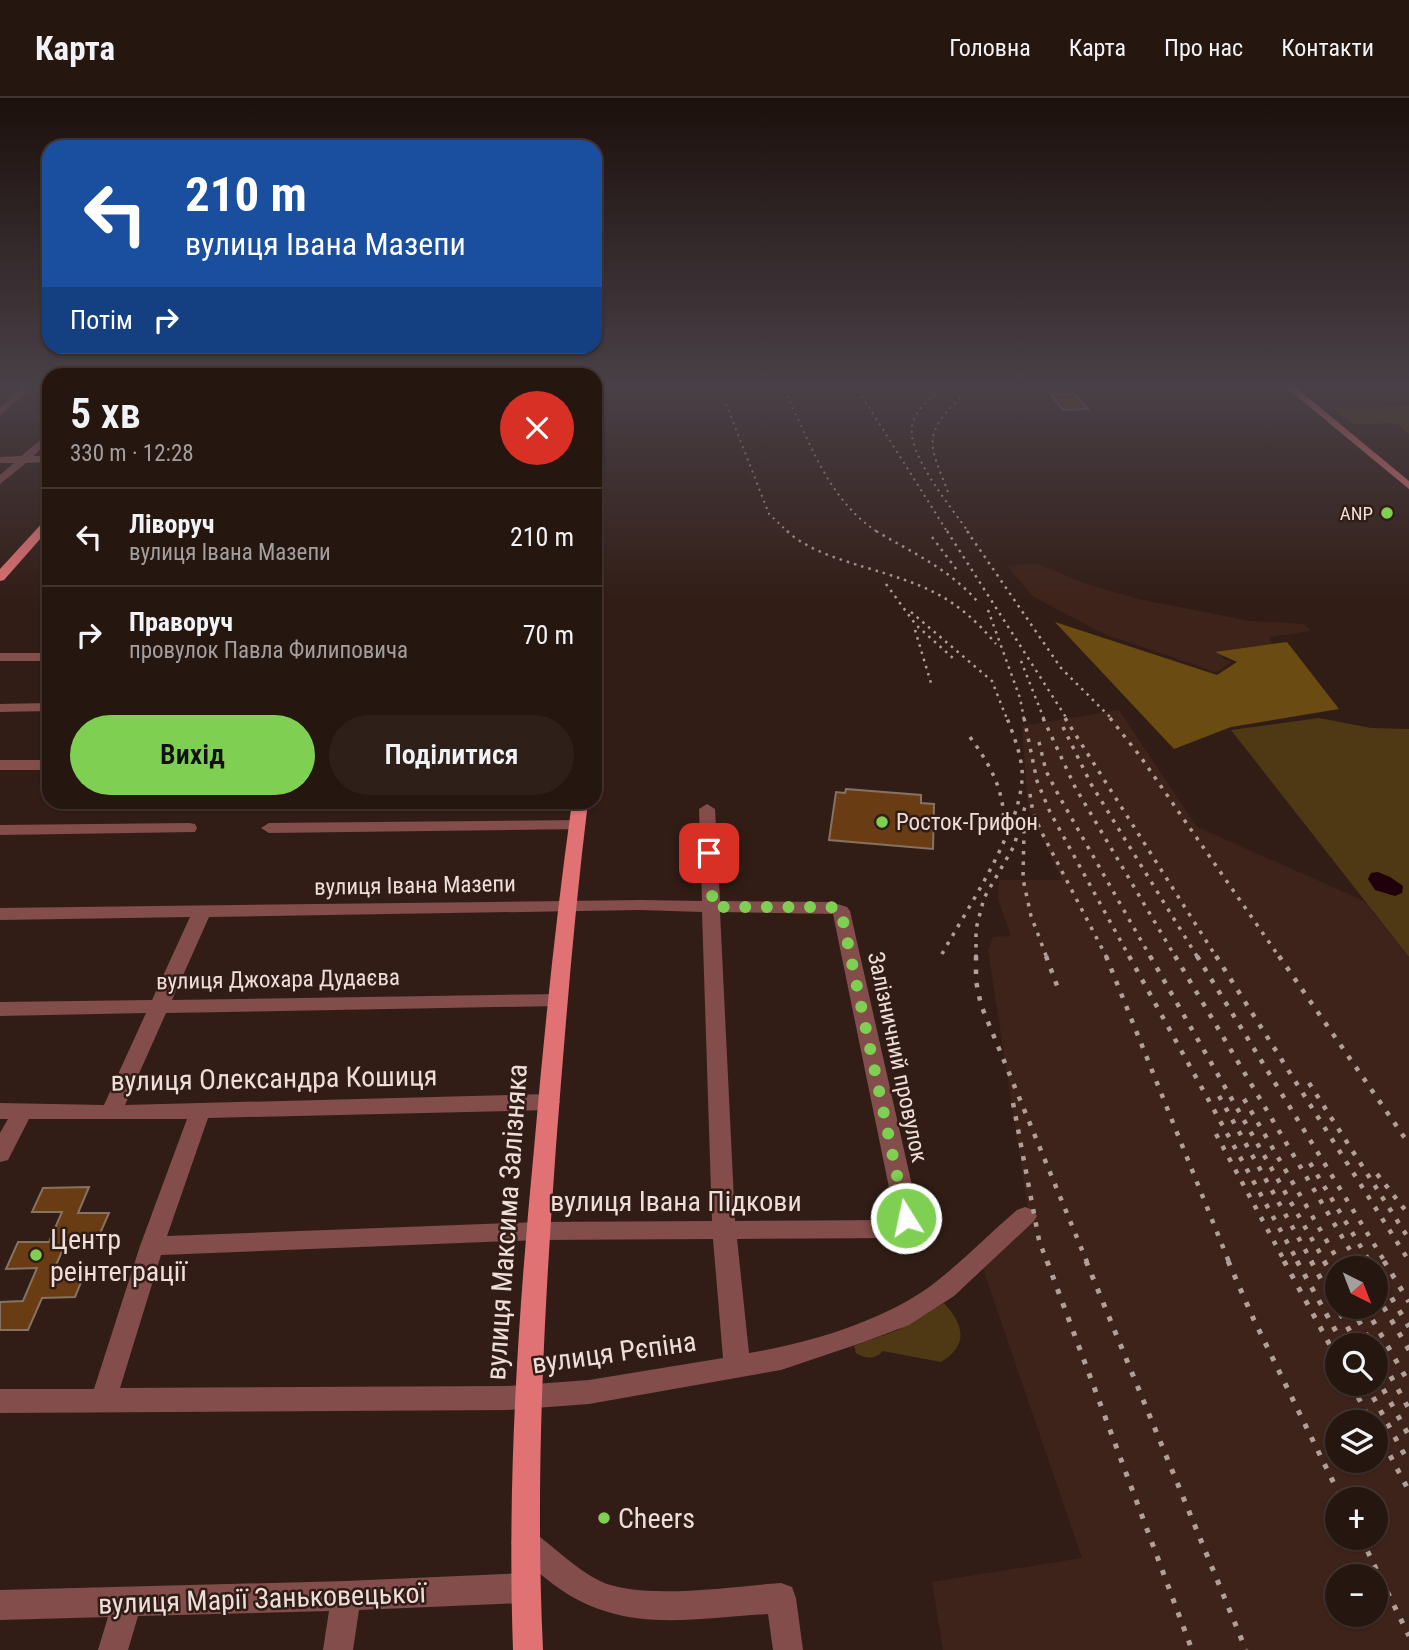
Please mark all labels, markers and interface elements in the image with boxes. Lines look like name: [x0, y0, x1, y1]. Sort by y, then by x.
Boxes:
text: Карта: [35, 29, 115, 68]
text: Головна: [949, 34, 1031, 62]
text: Карта: [1069, 34, 1126, 62]
text: Про нас: [1164, 34, 1243, 62]
text: Контакти: [1281, 34, 1374, 62]
text: 210 m: [185, 166, 307, 223]
icon: left: [70, 168, 161, 259]
text: вулиця Івана Мазепи: [185, 225, 466, 263]
icon: right: [147, 301, 185, 339]
text: Потім: [70, 305, 133, 335]
text: 5 хв: [70, 389, 141, 438]
button: close: [500, 391, 574, 465]
text: 330 m · 12:28: [70, 440, 194, 467]
place label: ANP: [1340, 502, 1373, 525]
marker: ANP: [1379, 505, 1395, 521]
text: Ліворуч: [129, 509, 214, 539]
icon: left: [70, 518, 108, 556]
text: 210 m: [510, 522, 574, 552]
text: вулиця Івана Мазепи: [129, 539, 331, 566]
text: Праворуч: [129, 607, 233, 637]
icon: right: [70, 616, 108, 654]
text: 70 m: [523, 620, 574, 650]
text: провулок Павла Филиповича: [129, 637, 408, 664]
button: Вихід: [70, 715, 315, 795]
button: Поділитися: [329, 715, 574, 795]
place label: Росток-Грифон: [896, 809, 1038, 836]
marker: Росток-Грифон: [874, 814, 890, 830]
pin: [679, 823, 739, 883]
icon: arrive: [690, 834, 728, 872]
street label: вулиця Івана Мазепи: [314, 870, 516, 901]
street label: Залізничний провулок: [862, 949, 933, 1165]
street label: вулиця Джохара Дудаєва: [156, 964, 400, 995]
street label: вулиця Олександра Кошиця: [110, 1059, 438, 1098]
street label: вулиця Максима Залізняка: [479, 1063, 534, 1381]
position arrow: [869, 1181, 943, 1255]
street label: вулиця Івана Підкови: [550, 1185, 802, 1218]
place label: Центр реінтеграції: [50, 1223, 188, 1288]
marker: Центр реінтеграції: [28, 1247, 44, 1263]
north arrow: [1325, 1256, 1388, 1320]
map controls: [1325, 1256, 1388, 1627]
street label: вулиця Рєпіна: [530, 1325, 698, 1380]
button: search: [1325, 1333, 1388, 1396]
button: layers: [1325, 1410, 1388, 1473]
button: +: [1325, 1487, 1388, 1550]
place label: Cheers: [618, 1502, 695, 1535]
marker: Cheers: [596, 1510, 612, 1526]
button: −: [1325, 1564, 1388, 1627]
street label: вулиця Марії Заньковецької: [98, 1576, 428, 1621]

